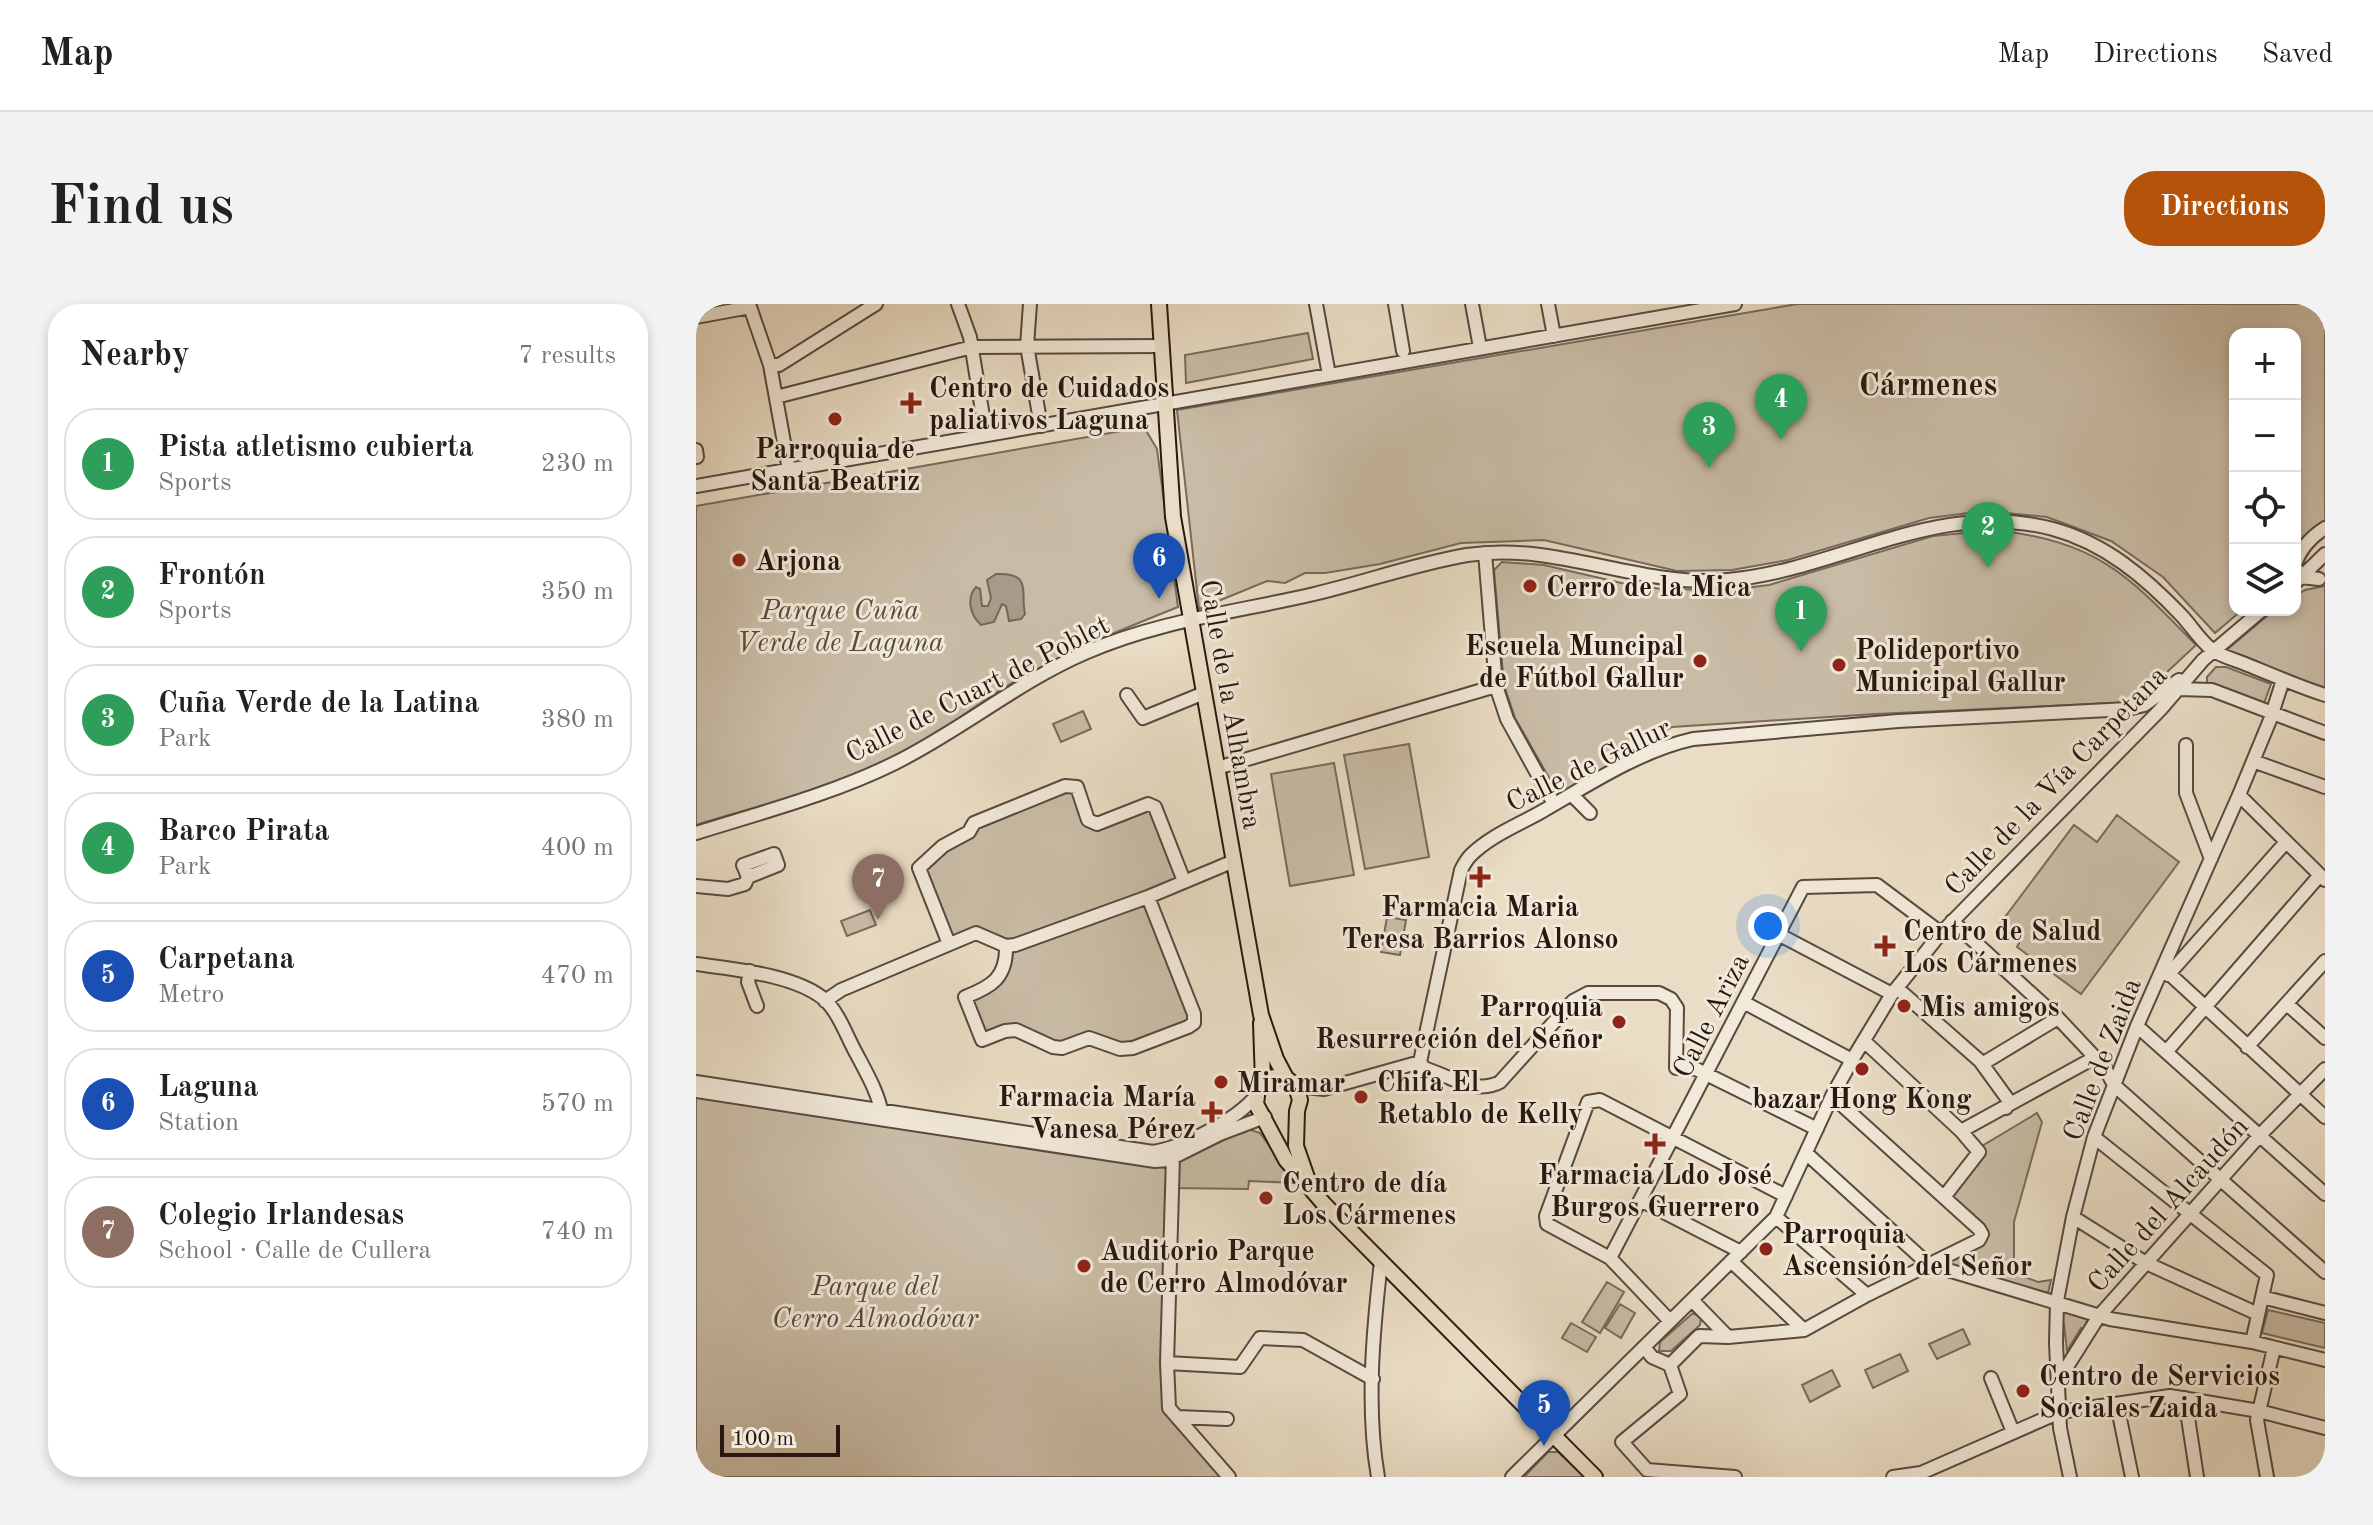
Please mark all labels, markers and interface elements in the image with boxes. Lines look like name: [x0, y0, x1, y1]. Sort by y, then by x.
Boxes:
text: Map: [40, 36, 114, 74]
text: Map: [1997, 41, 2049, 69]
text: Directions: [2093, 41, 2218, 69]
text: Saved: [2262, 41, 2333, 69]
button: Directions: [2124, 171, 2325, 246]
text: Find us: [48, 180, 234, 236]
map controls: [2229, 328, 2301, 616]
button: +: [2229, 328, 2301, 400]
text: Nearby: [80, 339, 190, 373]
text: 7 results: [518, 343, 616, 369]
district label: Cármenes: [1859, 371, 1997, 403]
pin: 4: [1755, 374, 1807, 440]
place label: Centro de Cuidados paliativos Laguna: [929, 376, 1169, 436]
marker: Centro de Cuidados paliativos Laguna: [900, 392, 922, 414]
button: −: [2229, 400, 2301, 472]
pin: 3: [1683, 402, 1735, 468]
marker: Parroquia de Santa Beatriz: [826, 410, 844, 428]
text: Pista atletismo cubierta: [158, 433, 474, 463]
place label: Parroquia de Santa Beatriz: [750, 437, 920, 497]
text: 1: [100, 451, 116, 477]
text: 230 m: [541, 451, 614, 477]
text: Sports: [158, 470, 232, 496]
button: locate: [2229, 472, 2301, 544]
pin: 2: [1962, 502, 2014, 568]
pin: 6: [1133, 533, 1185, 599]
button: layers: [2229, 544, 2301, 616]
place label: Arjona: [755, 549, 841, 577]
marker: Arjona: [730, 551, 748, 569]
text: Frontón: [158, 561, 266, 591]
place label: Cerro de la Mica: [1546, 575, 1751, 603]
marker: Cerro de la Mica: [1521, 577, 1539, 595]
street label: Calle de la Alhambra: [1193, 578, 1265, 832]
text: 2: [100, 579, 116, 605]
text: 350 m: [541, 579, 614, 605]
pin: 1: [1775, 586, 1827, 652]
text: Sports: [158, 598, 232, 624]
park label: Parque Cuña Verde de Laguna: [736, 598, 944, 658]
street label: Calle de Cuart de Poblet: [842, 612, 1115, 769]
place label: Escuela Muncipal de Fútbol Gallur: [1465, 634, 1684, 694]
place label: Polideportivo Municipal Gallur: [1855, 638, 2066, 698]
marker: Escuela Muncipal de Fútbol Gallur: [1691, 652, 1709, 670]
marker: Polideportivo Municipal Gallur: [1830, 656, 1848, 674]
street label: Calle de la Vía Carpetana: [1941, 662, 2174, 902]
text: Cuña Verde de la Latina: [158, 689, 479, 719]
text: 3: [100, 707, 116, 733]
text: 380 m: [541, 707, 614, 733]
street label: Calle de Gallur: [1503, 715, 1676, 819]
text: Park: [158, 726, 212, 752]
text: Barco Pirata: [158, 817, 329, 847]
text: 4: [100, 835, 116, 861]
text: 400 m: [541, 835, 614, 861]
text: Park: [158, 854, 212, 880]
pin: 7: [852, 854, 904, 920]
marker: Farmacia Maria Teresa Barrios Alonso: [1471, 868, 1489, 886]
place label: Farmacia Maria Teresa Barrios Alonso: [1341, 895, 1619, 955]
your location: [1748, 906, 1788, 946]
place label: Centro de Salud Los Cármenes: [1903, 919, 2101, 979]
marker: Centro de Salud Los Cármenes: [1874, 935, 1896, 957]
text: Carpetana: [158, 945, 295, 975]
street label: Calle Ariza: [1670, 950, 1756, 1083]
text: 5: [100, 963, 116, 989]
text: 470 m: [541, 963, 614, 989]
street label: Calle de Zaida: [2060, 975, 2148, 1145]
text: Metro: [158, 982, 224, 1008]
place label: Parroquia Resurrección del Señor: [1315, 995, 1603, 1055]
place label: Mis amigos: [1920, 995, 2060, 1023]
marker: Mis amigos: [1895, 997, 1913, 1015]
marker: Parroquia Resurrección del Señor: [1610, 1013, 1628, 1031]
marker: bazar Hong Kong: [1853, 1060, 1871, 1078]
place label: Chifa El Retablo de Kelly: [1377, 1070, 1583, 1130]
place label: Miramar: [1237, 1071, 1345, 1099]
text: Laguna: [158, 1073, 258, 1103]
marker: Miramar: [1212, 1073, 1230, 1091]
place label: Farmacia María Vanesa Pérez: [998, 1085, 1196, 1145]
place label: bazar Hong Kong: [1753, 1087, 1972, 1115]
marker: Chifa El Retablo de Kelly: [1352, 1088, 1370, 1106]
text: 6: [100, 1091, 116, 1117]
text: 570 m: [541, 1091, 614, 1117]
marker: Farmacia María Vanesa Pérez: [1203, 1103, 1221, 1121]
text: Station: [158, 1110, 239, 1136]
street label: Calle del Alcaudón: [2084, 1113, 2255, 1299]
marker: Farmacia Ldo José Burgos Guerrero: [1646, 1135, 1664, 1153]
place label: Farmacia Ldo José Burgos Guerrero: [1538, 1163, 1772, 1223]
place label: Centro de día Los Cármenes: [1282, 1171, 1456, 1231]
marker: Centro de día Los Cármenes: [1257, 1189, 1275, 1207]
text: Colegio Irlandesas: [158, 1201, 404, 1231]
text: 7: [100, 1219, 116, 1245]
text: 740 m: [541, 1219, 614, 1245]
place label: Parroquia Ascensión del Señor: [1782, 1222, 2032, 1282]
text: School · Calle de Cullera: [158, 1238, 431, 1264]
place label: Auditorio Parque de Cerro Almodóvar: [1100, 1239, 1348, 1299]
marker: Parroquia Ascensión del Señor: [1757, 1240, 1775, 1258]
marker: Auditorio Parque de Cerro Almodóvar: [1075, 1257, 1093, 1275]
park label: Parque del Cerro Almodóvar: [772, 1274, 979, 1334]
place label: Centro de Servicios Sociales Zaida: [2039, 1364, 2280, 1424]
pin: 5: [1518, 1380, 1570, 1446]
marker: Centro de Servicios Sociales Zaida: [2014, 1382, 2032, 1400]
scale bar: [720, 1421, 840, 1457]
text: 100 m: [732, 1428, 794, 1450]

